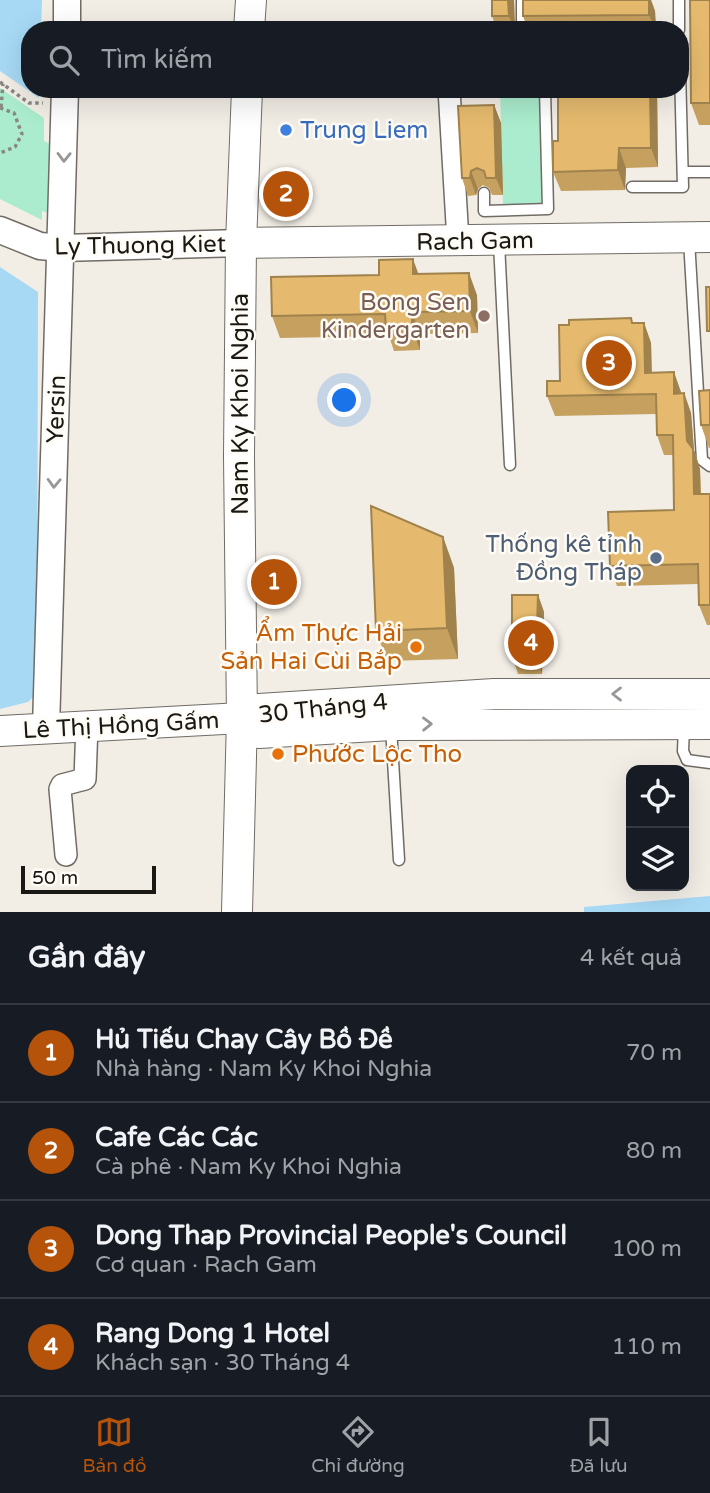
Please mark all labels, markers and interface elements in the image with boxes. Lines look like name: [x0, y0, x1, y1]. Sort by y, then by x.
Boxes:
search box: [21, 21, 689, 98]
icon: search: [45, 41, 83, 79]
text: Tìm kiếm: [101, 44, 213, 75]
place label: Trung Liem: [300, 116, 428, 145]
marker: Trung Liem: [278, 122, 294, 138]
one-way arrow: [56, 152, 71, 163]
pin: 2: [263, 168, 309, 220]
street label: Rach Gam: [416, 226, 534, 257]
street label: Ly Thuong Kiet: [54, 230, 226, 261]
place label: Bong Sen Kindergarten: [321, 288, 470, 345]
street label: Nam Ky Khoi Nghia: [226, 293, 255, 515]
marker: Bong Sen Kindergarten: [476, 308, 492, 324]
pin: 3: [586, 337, 632, 389]
street label: Yersin: [41, 374, 72, 444]
your location: [327, 383, 361, 417]
one-way arrow: [47, 478, 62, 489]
place label: Thống kê tỉnh Đồng Tháp: [485, 530, 642, 587]
marker: Thống kê tỉnh Đồng Tháp: [648, 550, 664, 566]
pin: 1: [251, 556, 297, 608]
place label: Ẩm Thực Hải Sản Hai Cùi Bắp: [221, 616, 402, 676]
pin: 4: [508, 617, 554, 669]
marker: Ẩm Thực Hải Sản Hai Cùi Bắp: [408, 639, 424, 655]
one-way arrow: [611, 686, 622, 702]
street label: 30 Tháng 4: [257, 687, 389, 730]
street label: Lê Thị Hồng Gấm: [22, 706, 220, 745]
one-way arrow: [423, 716, 433, 732]
place label: Phước Lộc Tho: [292, 740, 462, 769]
marker: Phước Lộc Tho: [270, 746, 286, 762]
map controls: [626, 765, 689, 891]
button: locate: [626, 765, 689, 828]
button: layers: [626, 828, 689, 891]
scale bar: [21, 863, 156, 895]
text: 50 m: [32, 867, 78, 889]
text: Gần đây: [28, 939, 145, 976]
text: 4 kết quả: [580, 944, 682, 972]
text: Hủ Tiếu Chay Cây Bồ Đề: [95, 1024, 393, 1055]
text: 1: [44, 1039, 58, 1067]
text: 70 m: [626, 1039, 682, 1067]
text: Nhà hàng · Nam Ky Khoi Nghia: [95, 1055, 432, 1083]
text: Cafe Các Các: [95, 1122, 258, 1153]
text: 2: [44, 1137, 58, 1165]
text: 80 m: [626, 1137, 682, 1165]
text: Cà phê · Nam Ky Khoi Nghia: [95, 1153, 402, 1181]
text: Dong Thap Provincial People's Council: [95, 1220, 567, 1251]
text: 3: [44, 1235, 58, 1263]
text: 100 m: [612, 1235, 682, 1263]
text: Cơ quan · Rach Gam: [95, 1251, 317, 1279]
text: Rang Dong 1 Hotel: [95, 1318, 330, 1349]
text: 4: [44, 1333, 58, 1361]
text: 110 m: [612, 1333, 682, 1361]
text: Khách sạn · 30 Tháng 4: [95, 1349, 350, 1377]
tab: Bản đồ: [82, 1413, 146, 1477]
tab: Chỉ đường: [311, 1413, 405, 1477]
tab: Đã lưu: [570, 1413, 628, 1477]

